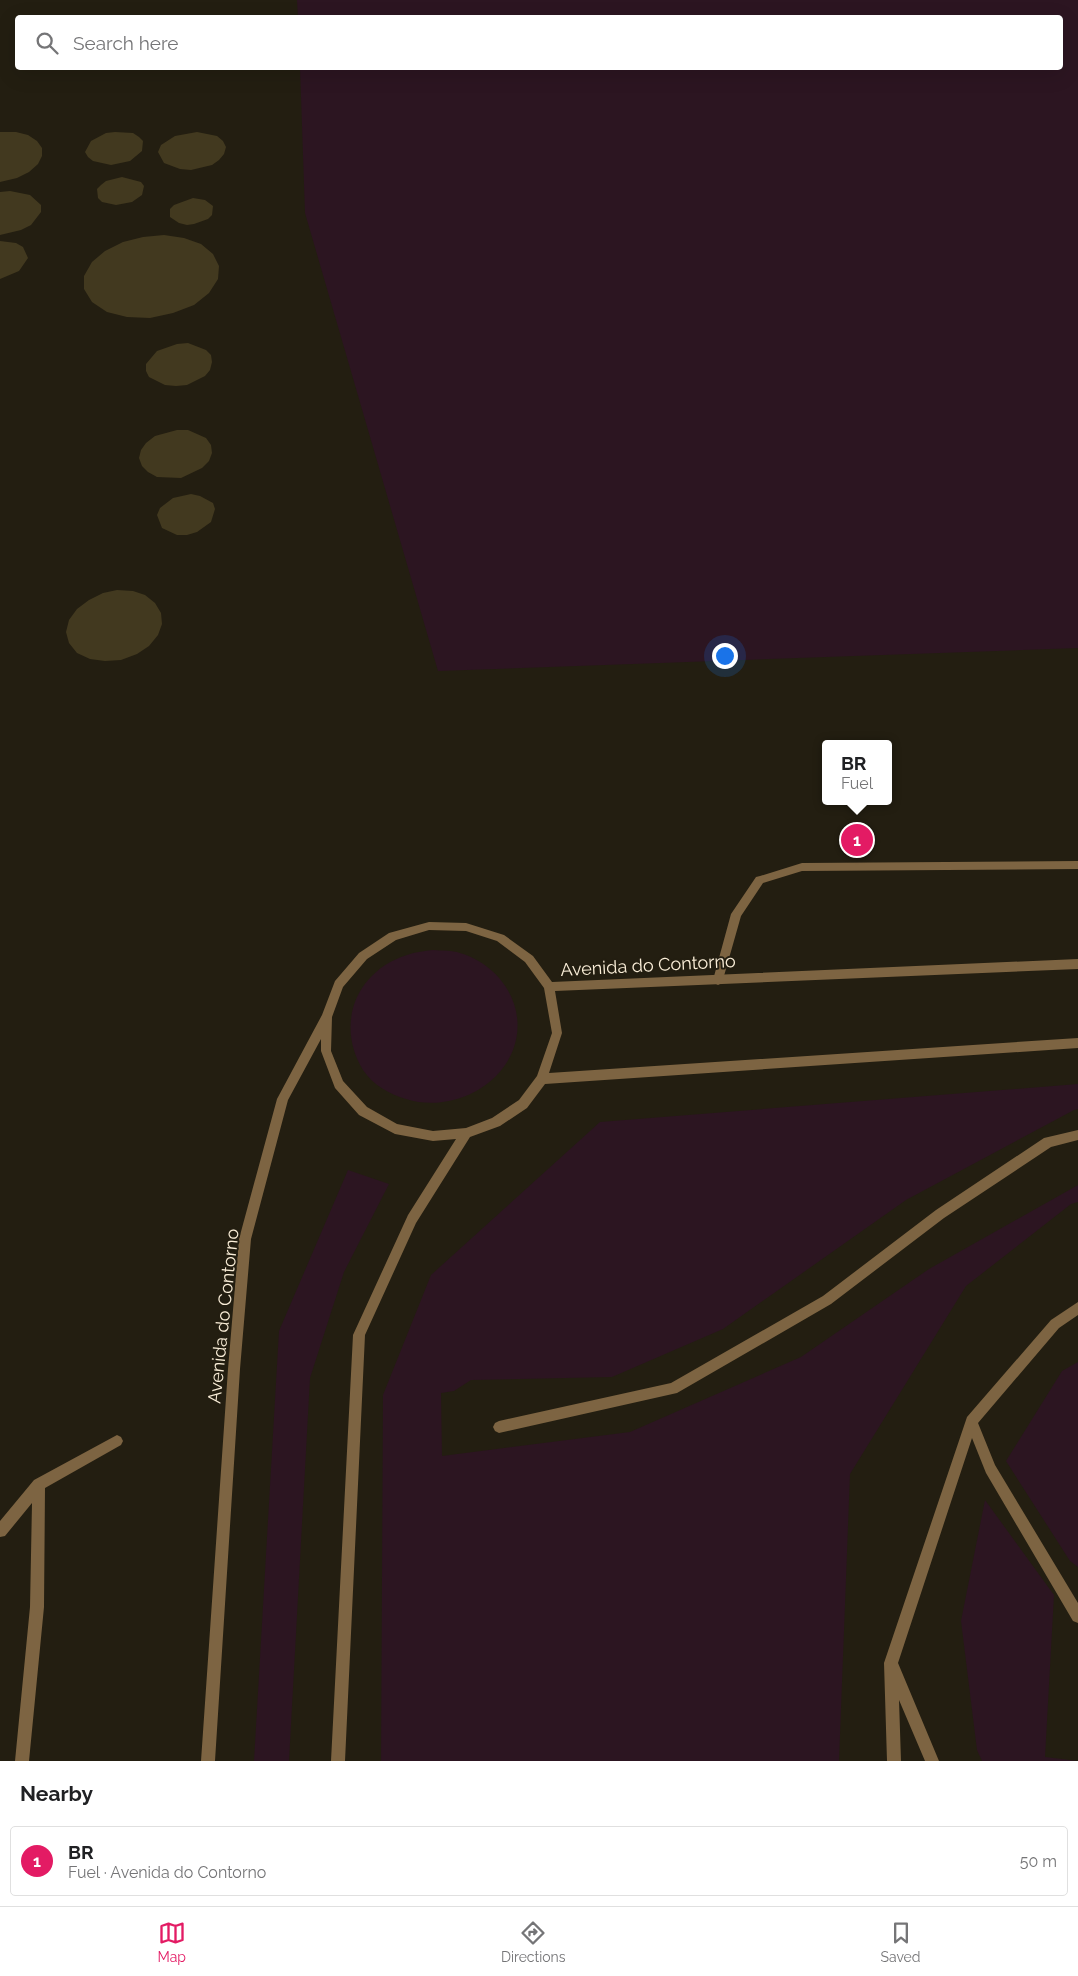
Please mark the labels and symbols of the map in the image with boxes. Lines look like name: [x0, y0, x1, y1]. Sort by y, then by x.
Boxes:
your location: [712, 643, 738, 669]
pin: 1: [841, 821, 873, 859]
street label: Avenida do Contorno: [560, 950, 736, 980]
street label: Avenida do Contorno: [203, 1227, 243, 1404]

